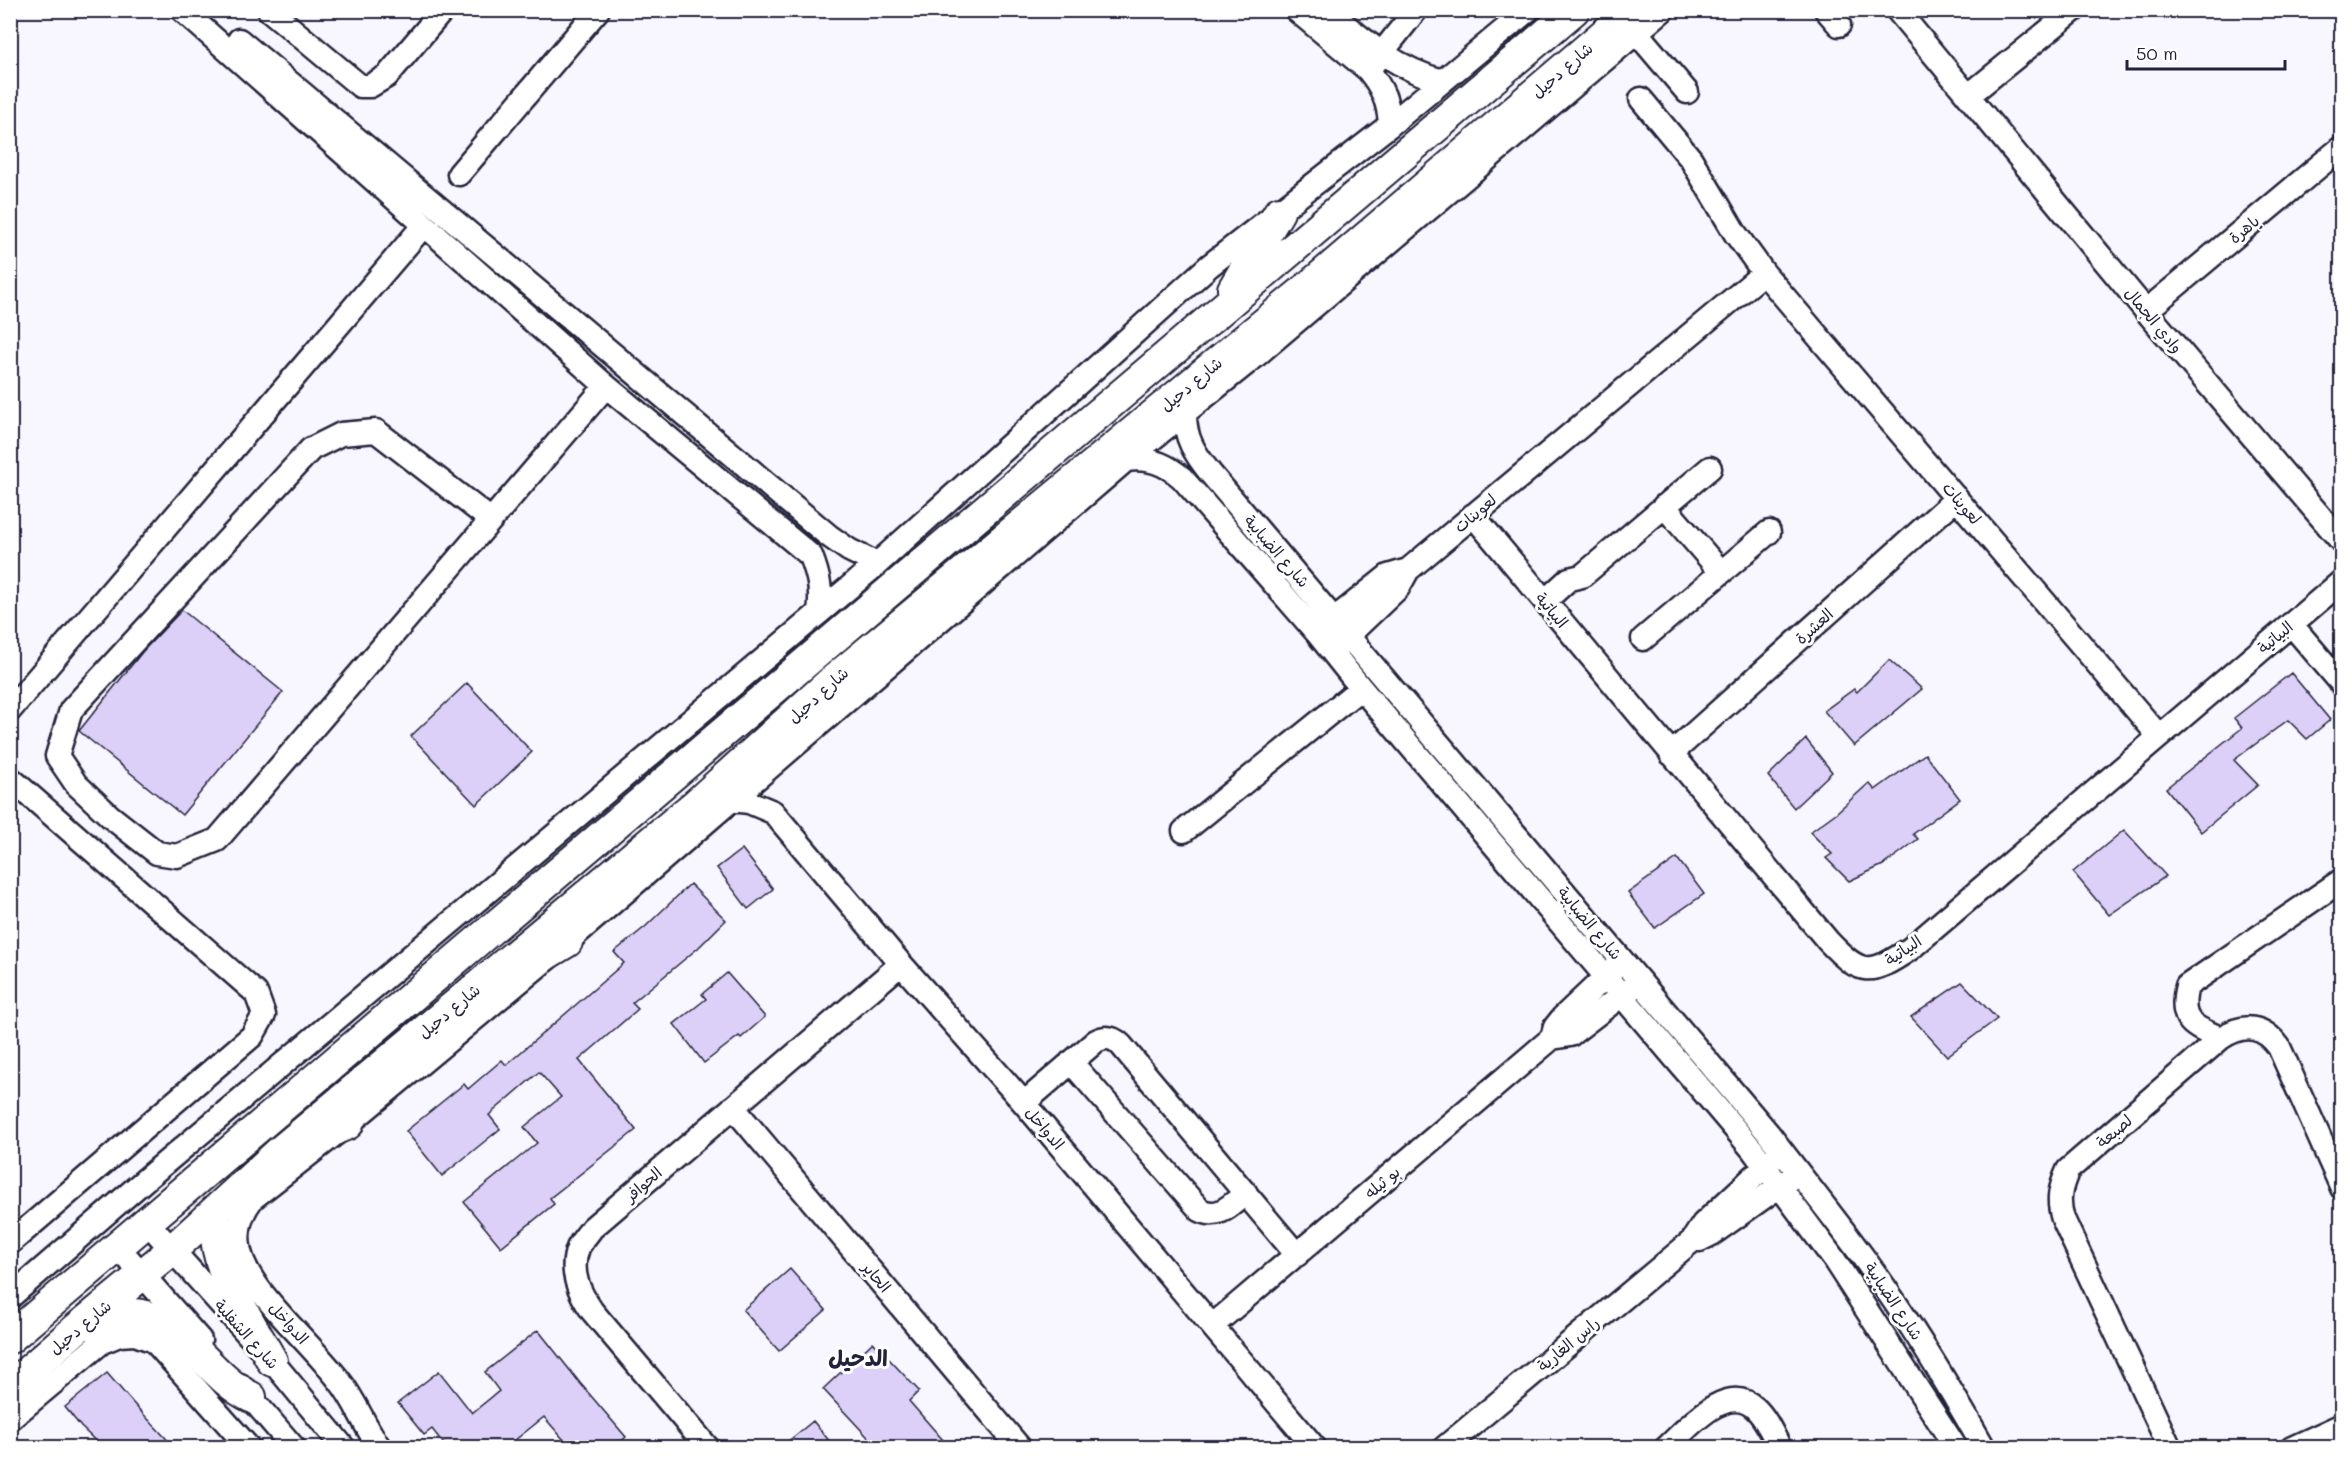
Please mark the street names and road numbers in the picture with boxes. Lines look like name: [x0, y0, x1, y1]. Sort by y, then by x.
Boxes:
street label: شارع دحيل: [1527, 37, 1598, 103]
street label: باهرة: [2224, 210, 2263, 248]
street label: وادي الجمال: [2119, 282, 2188, 358]
street label: شارع دحيل: [1155, 352, 1227, 417]
street label: لعوينات: [1938, 477, 1986, 529]
street label: لعوينات: [1449, 489, 1501, 537]
street label: شارع الضبابية: [1239, 510, 1315, 593]
street label: البياتية: [1531, 587, 1573, 632]
street label: العشرة: [1790, 603, 1837, 648]
street label: البياتية: [2252, 616, 2297, 658]
street label: شارع دحيل: [783, 662, 854, 729]
street label: شارع الضبابية: [1552, 882, 1627, 965]
street label: البياتية: [1880, 930, 1925, 970]
street label: شارع دحيل: [413, 979, 485, 1044]
street label: الدواخل: [1021, 1102, 1069, 1154]
street label: لصبعة: [2091, 1109, 2136, 1152]
street label: بو ثيله: [1360, 1161, 1404, 1203]
street label: الحوافر: [618, 1162, 666, 1208]
street label: الحاير: [857, 1255, 896, 1296]
street label: شارع الضبابية: [1859, 1258, 1928, 1345]
street label: شارع الشفلية: [209, 1294, 284, 1374]
street label: شارع دحيل: [44, 1295, 116, 1360]
street label: الدواخل: [265, 1297, 314, 1348]
street label: راس الغارية: [1532, 1312, 1603, 1376]

